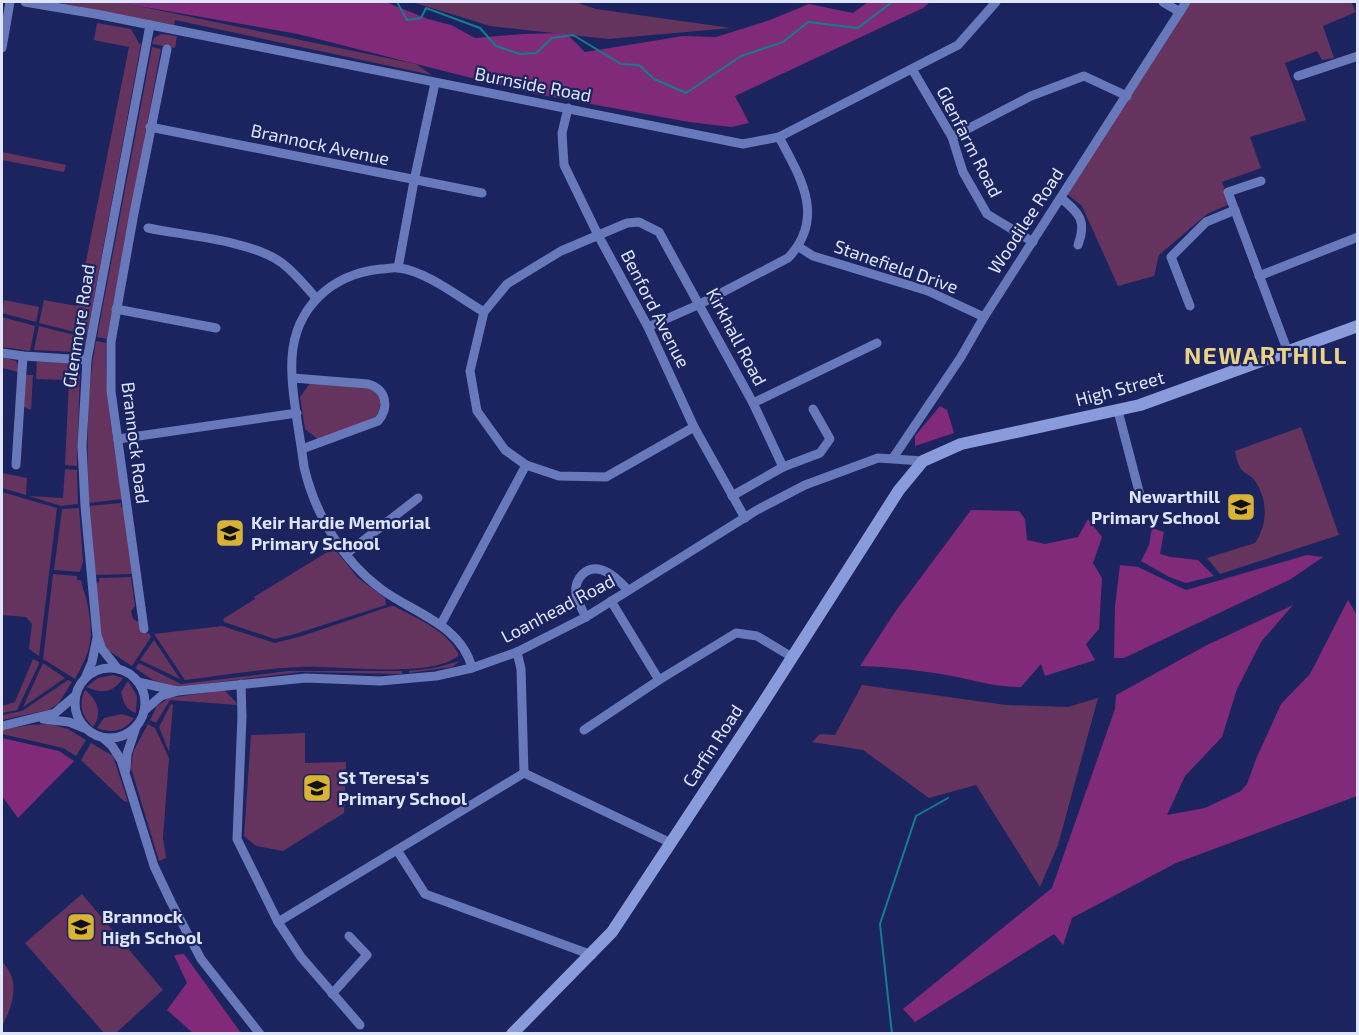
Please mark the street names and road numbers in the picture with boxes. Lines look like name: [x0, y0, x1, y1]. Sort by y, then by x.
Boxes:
street label: Burnside Road: [473, 62, 593, 106]
street label: Glenfarm Road: [932, 82, 1007, 201]
street label: Brannock Avenue: [249, 119, 392, 169]
street label: Woodilee Road: [983, 163, 1068, 278]
street label: Stanefield Drive: [831, 235, 961, 298]
street label: Benford Avenue: [617, 246, 695, 371]
street label: Glenmore Road: [57, 262, 99, 389]
street label: Kirkhall Road: [702, 284, 772, 389]
street label: High Street: [1073, 366, 1167, 410]
street label: Brannock Road: [118, 381, 154, 505]
street label: Loanhead Road: [497, 569, 618, 647]
street label: Carfin Road: [677, 700, 747, 791]

